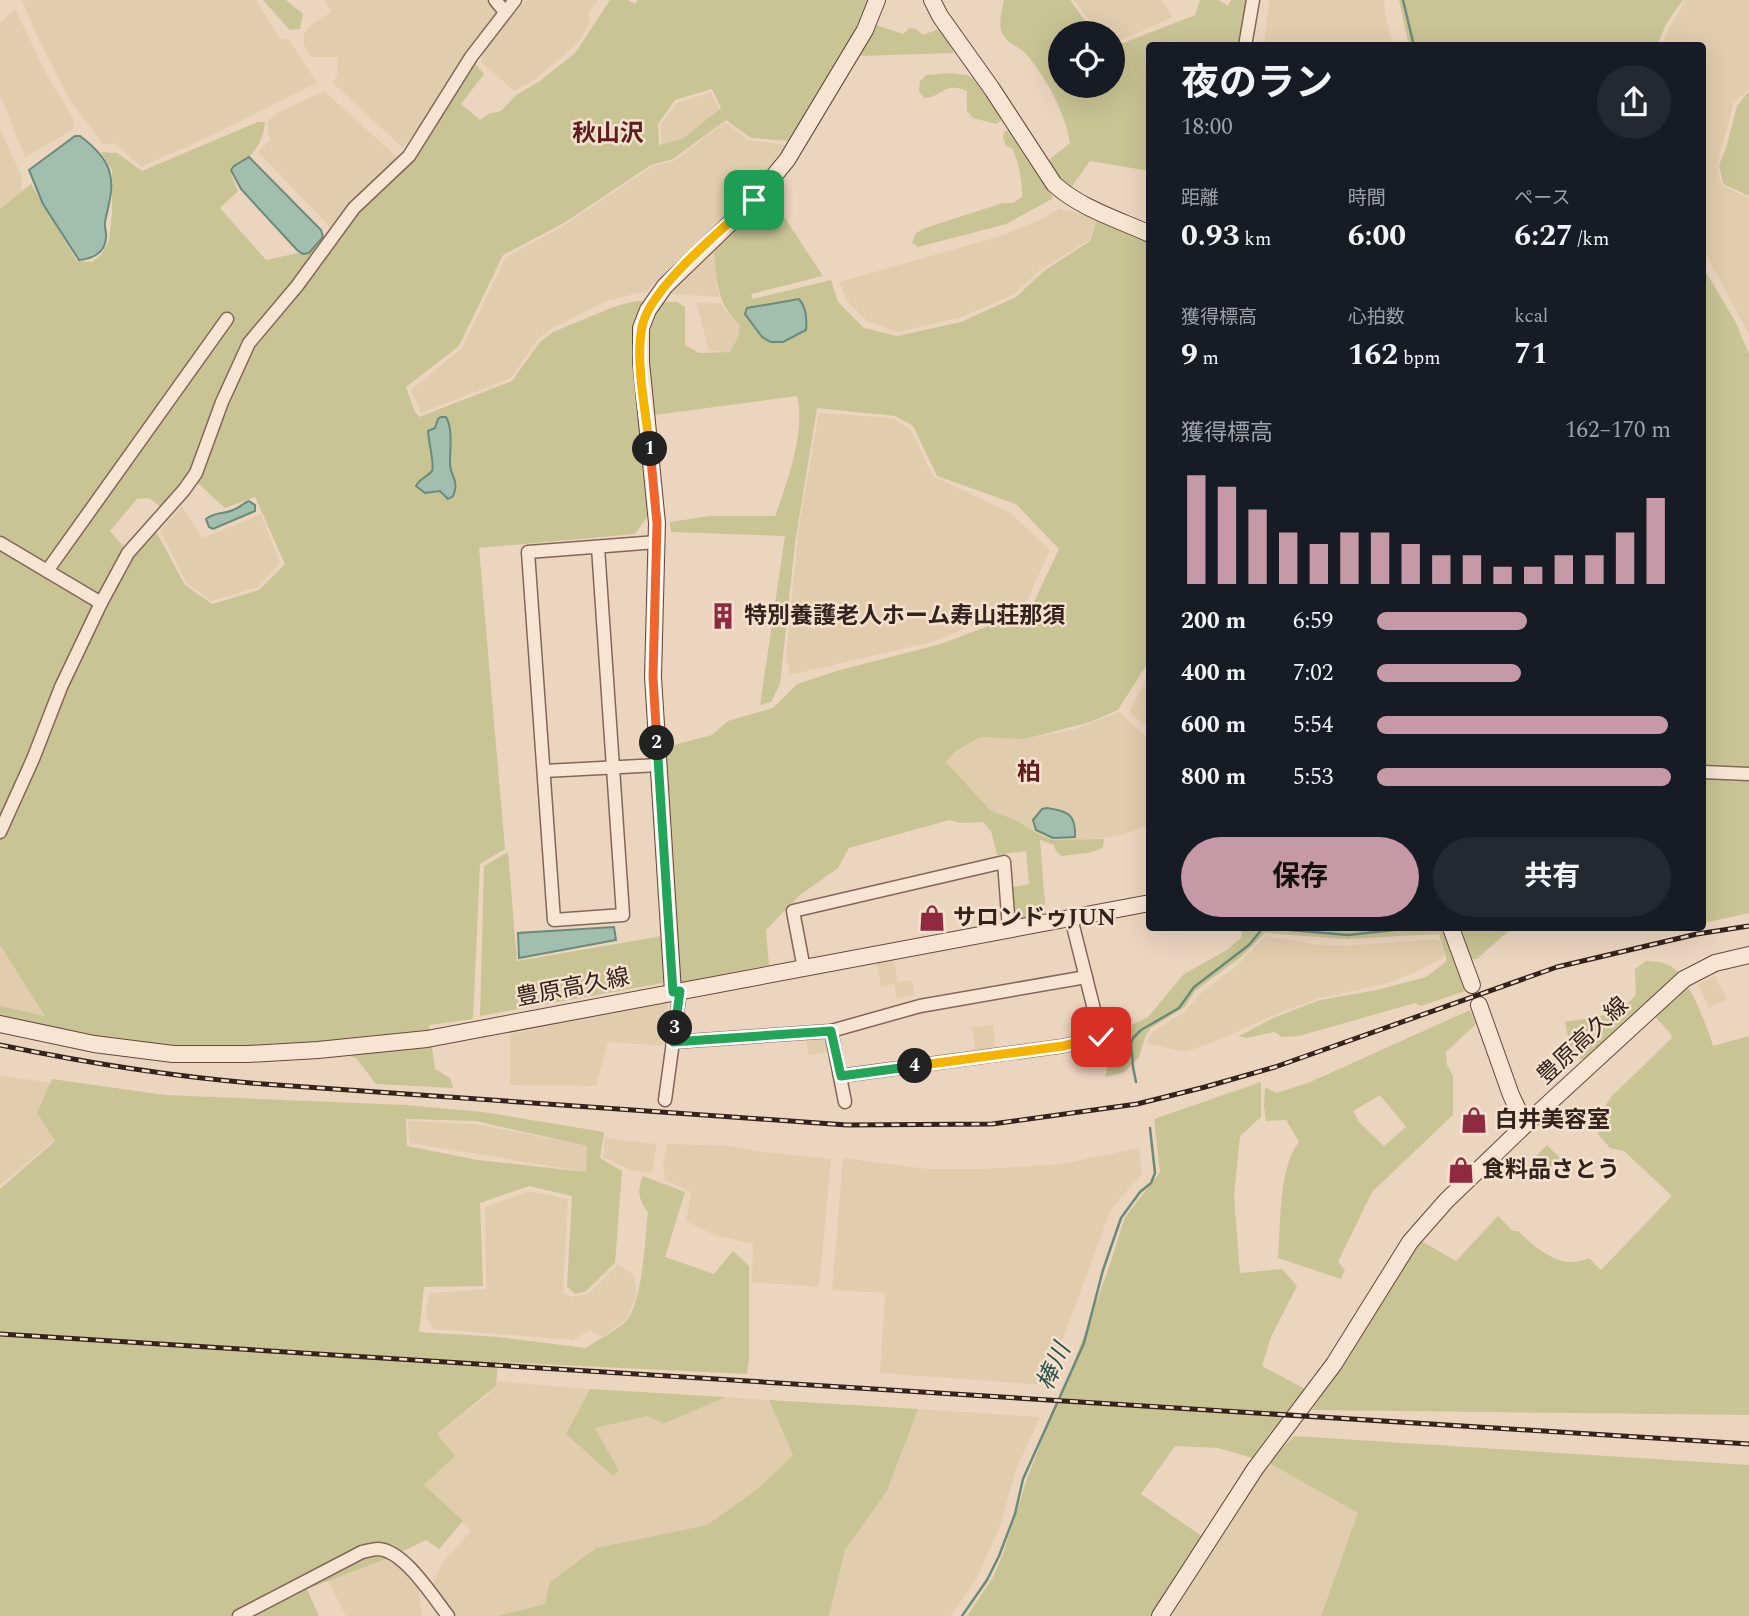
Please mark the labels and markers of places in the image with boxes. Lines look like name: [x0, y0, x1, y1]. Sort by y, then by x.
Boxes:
pin: [724, 170, 784, 230]
pin: 1: [632, 432, 668, 466]
place label: 特別養護老人ホーム寿山荘那須: [744, 599, 1065, 634]
building icon: 特別養護老人ホーム寿山荘那須: [708, 601, 738, 631]
pin: 2: [640, 726, 674, 760]
place label: サロンドゥJUN: [953, 901, 1116, 936]
shop icon: サロンドゥJUN: [917, 903, 947, 933]
pin: [1071, 1007, 1131, 1067]
pin: 3: [658, 1010, 692, 1046]
pin: 4: [898, 1048, 932, 1084]
place label: 白井美容室: [1495, 1103, 1610, 1138]
shop icon: 白井美容室: [1459, 1105, 1489, 1135]
place label: 食料品さとう: [1482, 1153, 1620, 1188]
shop icon: 食料品さとう: [1446, 1155, 1476, 1185]

